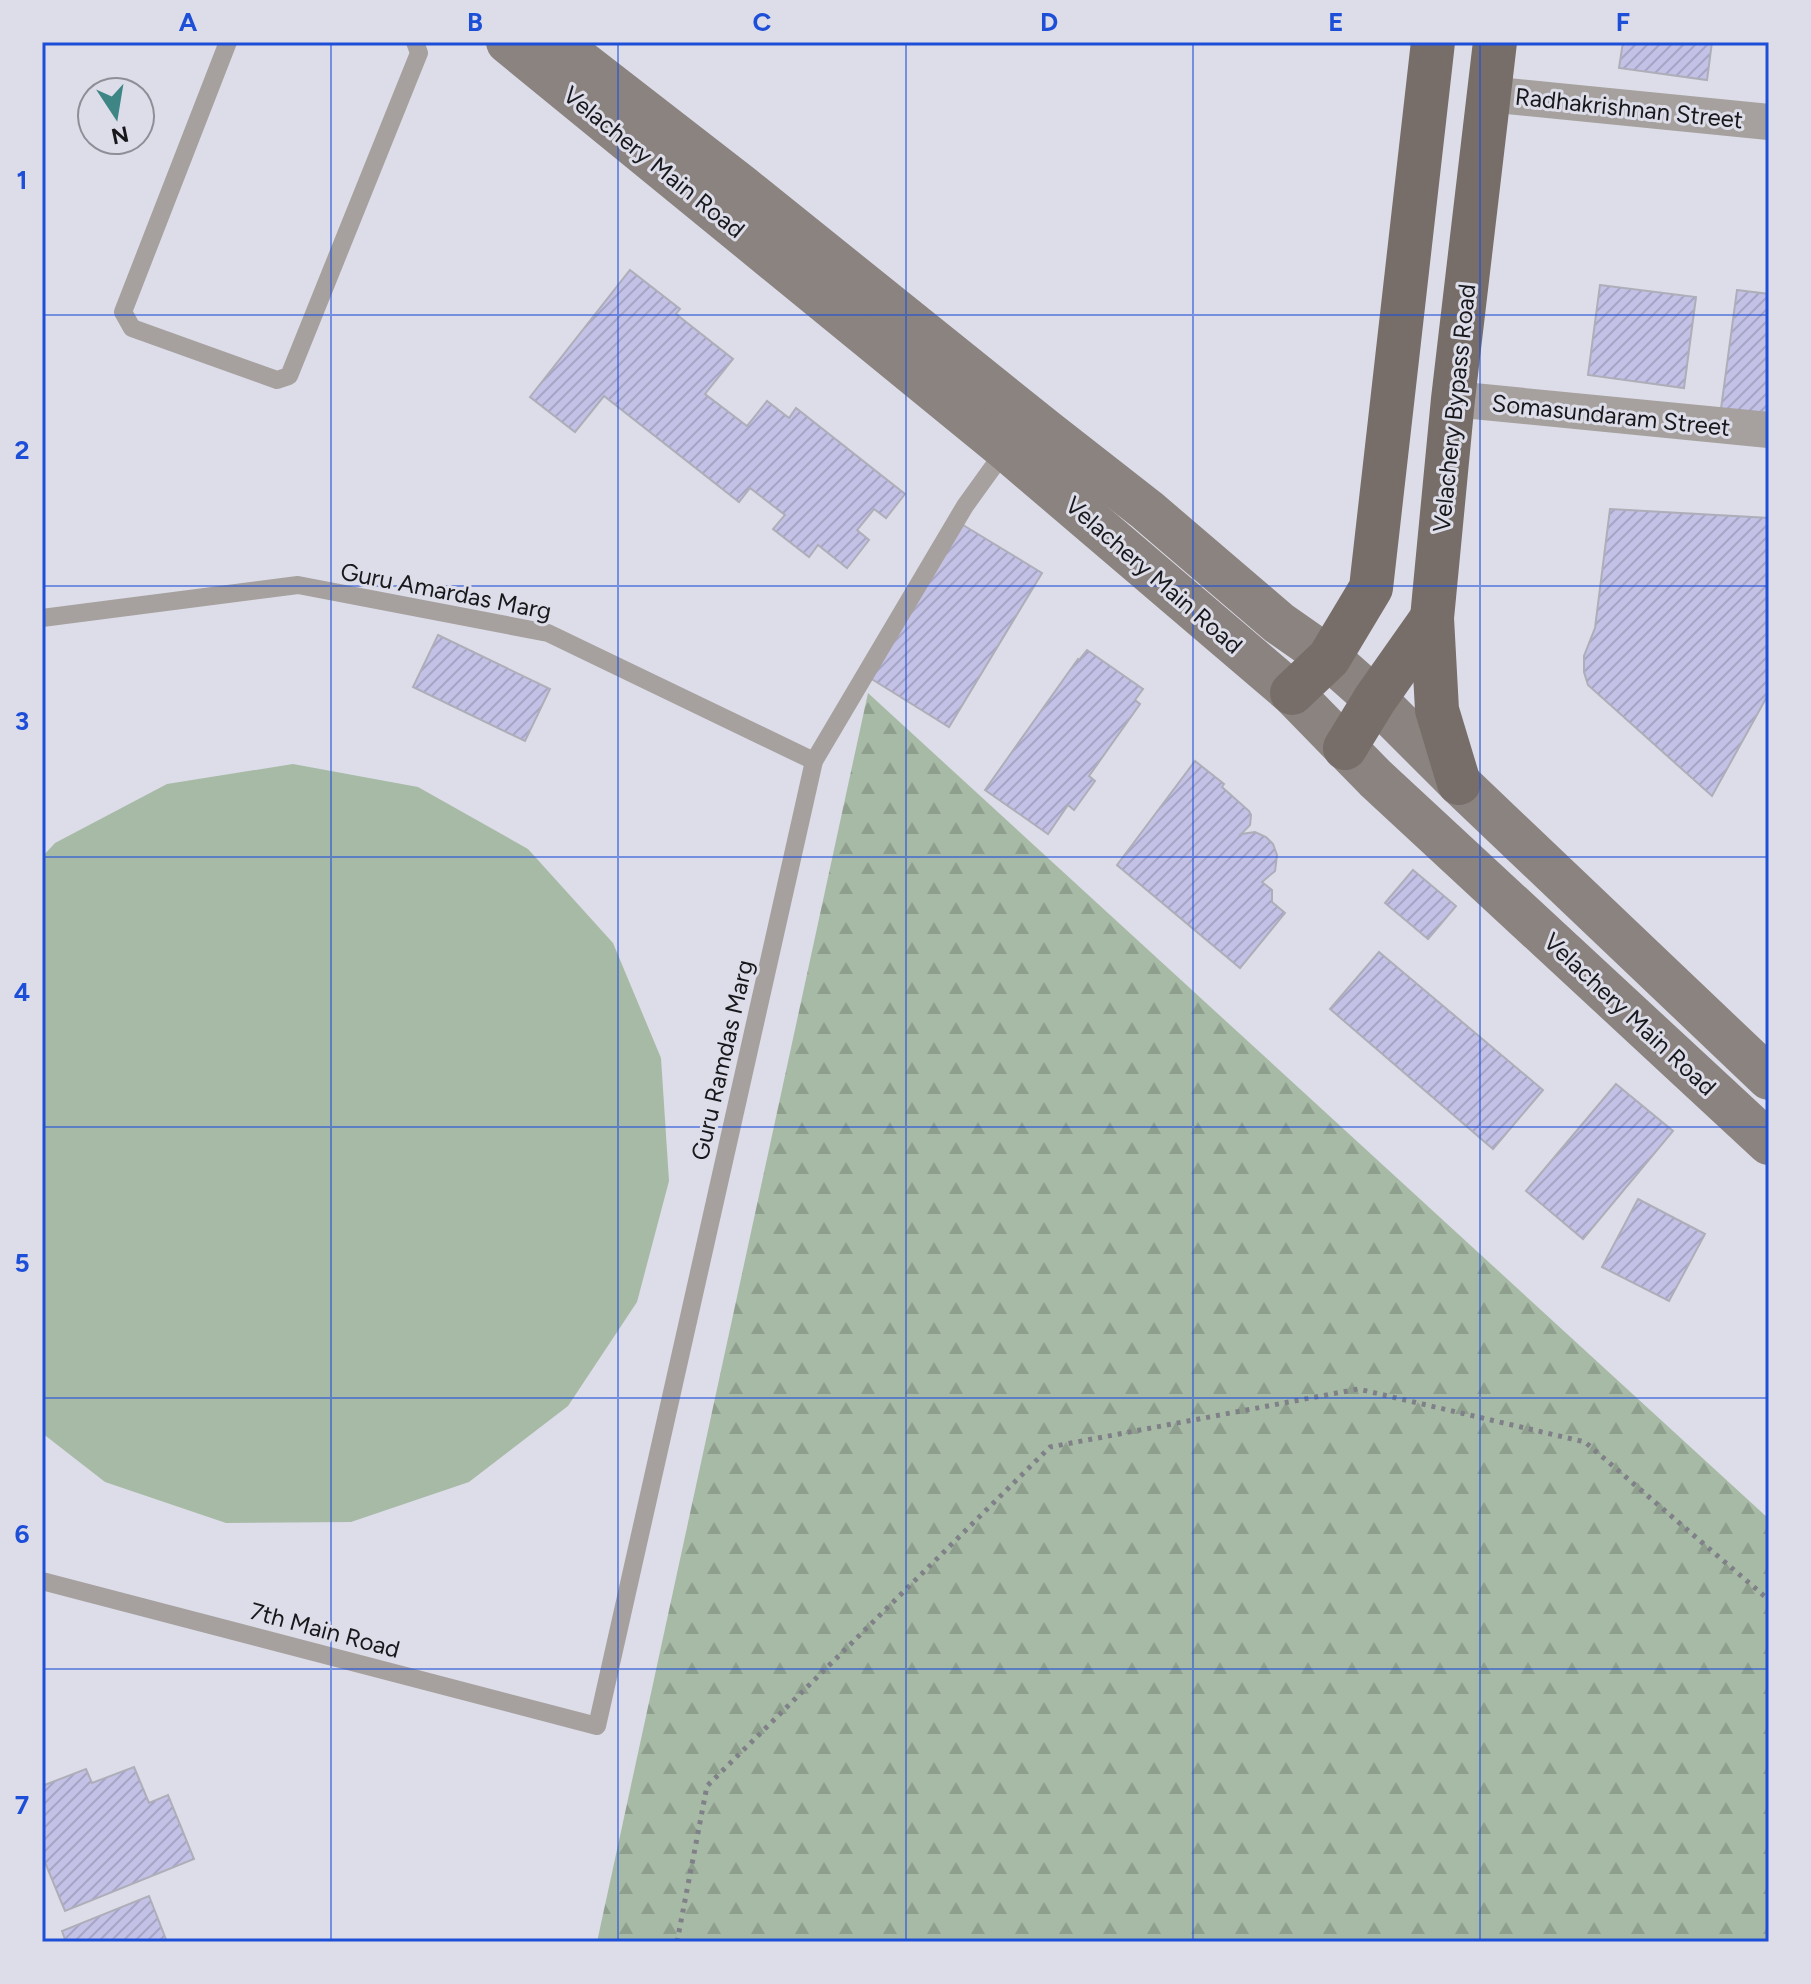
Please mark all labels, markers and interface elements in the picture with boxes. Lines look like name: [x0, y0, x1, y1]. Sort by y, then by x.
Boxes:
text: A: [179, 6, 198, 38]
text: B: [467, 6, 483, 38]
text: C: [753, 6, 772, 38]
text: D: [1040, 6, 1058, 38]
text: E: [1328, 6, 1344, 38]
text: F: [1616, 6, 1630, 38]
north arrow: [76, 76, 156, 156]
street label: Velachery Main Road: [557, 80, 751, 244]
street label: Radhakrishnan Street: [1514, 82, 1744, 134]
text: N: [109, 120, 131, 150]
text: 1: [17, 164, 27, 196]
street label: Velachery Bypass Road: [1427, 282, 1481, 534]
street label: Somasundaram Street: [1490, 388, 1732, 442]
text: 2: [14, 434, 30, 466]
street label: Velachery Main Road: [1060, 490, 1248, 660]
street label: Guru Amardas Marg: [338, 556, 554, 626]
text: 3: [15, 705, 29, 737]
street label: Velachery Main Road: [1538, 927, 1722, 1101]
street label: Guru Ramdas Marg: [685, 957, 759, 1163]
text: 4: [14, 976, 30, 1008]
text: 5: [14, 1247, 30, 1279]
text: 6: [14, 1518, 30, 1550]
street label: 7th Main Road: [247, 1596, 403, 1664]
text: 7: [15, 1789, 29, 1821]

